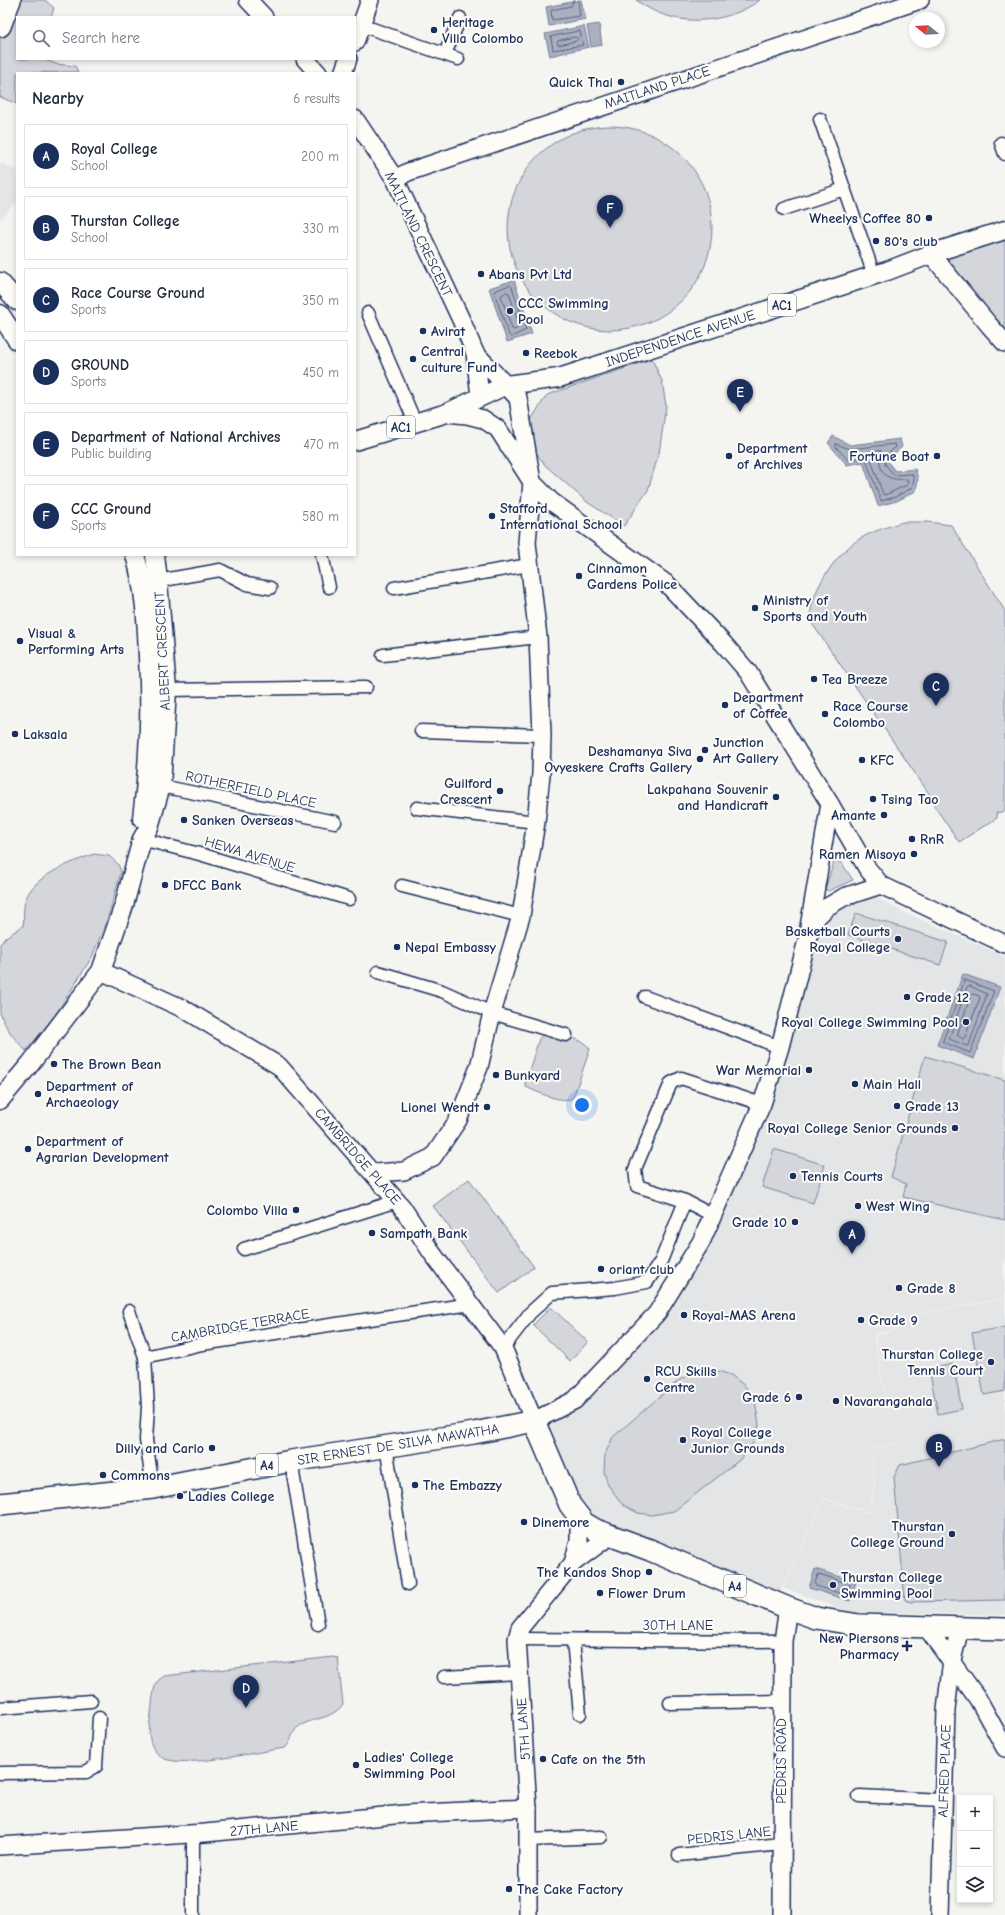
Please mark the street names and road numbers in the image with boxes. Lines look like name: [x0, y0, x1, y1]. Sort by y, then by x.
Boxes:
street label: MAITLAND PLACE: [602, 62, 712, 113]
street label: MAITLAND CRESCENT: [381, 169, 457, 300]
road number: AC1: [768, 294, 796, 316]
street label: INDEPENDENCE AVENUE: [603, 306, 757, 371]
road number: AC1: [387, 416, 415, 438]
street label: ALBERT CRESCENT: [151, 590, 174, 711]
street label: ROTHERFIELD PLACE: [184, 767, 318, 812]
street label: HEWA AVENUE: [203, 833, 297, 876]
street label: CAMBRIDGE PLACE: [311, 1104, 404, 1208]
street label: CAMBRIDGE TERRACE: [169, 1305, 311, 1346]
street label: SIR ERNEST DE SILVA MAWATHA: [296, 1420, 500, 1469]
road number: A4: [256, 1454, 278, 1476]
road number: A4: [724, 1575, 746, 1597]
street label: 30TH LANE: [643, 1617, 713, 1634]
street label: 5TH LANE: [513, 1697, 534, 1761]
street label: PEDRIS ROAD: [773, 1718, 790, 1804]
street label: ALFRED PLACE: [934, 1724, 955, 1818]
street label: 27TH LANE: [229, 1817, 299, 1840]
street label: PEDRIS LANE: [686, 1823, 772, 1848]

